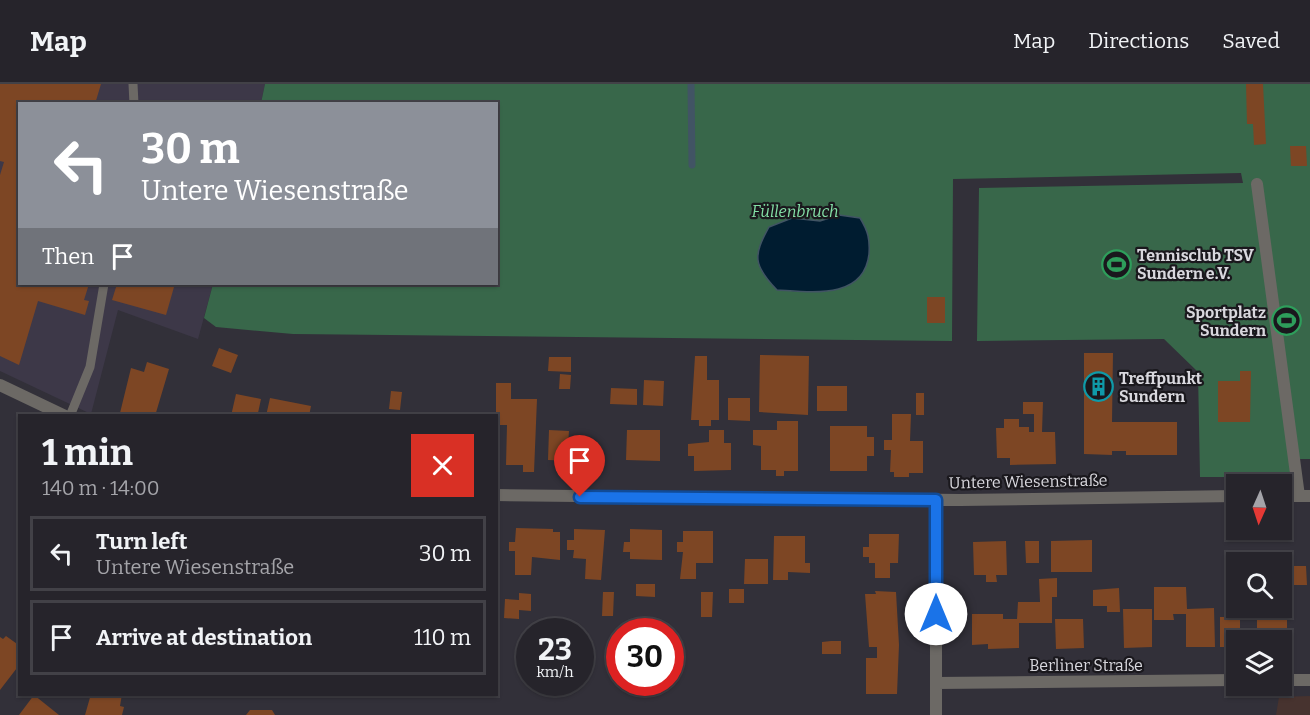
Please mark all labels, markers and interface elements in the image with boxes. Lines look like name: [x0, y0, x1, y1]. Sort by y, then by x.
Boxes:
text: Map: [30, 25, 87, 58]
text: Map: [1013, 28, 1055, 54]
text: Directions: [1088, 28, 1189, 54]
text: Saved: [1222, 28, 1280, 54]
text: 30 m: [141, 124, 240, 174]
icon: left: [42, 126, 120, 204]
text: Untere Wiesenstraße: [141, 175, 409, 207]
park label: Füllenbruch: [752, 202, 838, 221]
icon: arrive: [106, 240, 139, 273]
text: Then: [42, 243, 94, 270]
place label: Tennisclub TSV Sundern e.V.: [1137, 246, 1254, 283]
sports icon: Tennisclub TSV Sundern e.V.: [1100, 248, 1132, 280]
place label: Sportplatz Sundern: [1186, 303, 1267, 340]
sports icon: Sportplatz Sundern: [1271, 305, 1303, 337]
place label: Treffpunkt Sundern: [1119, 369, 1203, 406]
building icon: Treffpunkt Sundern: [1082, 371, 1114, 403]
text: 1 min: [42, 431, 133, 475]
button: close: [411, 434, 474, 497]
pin: [554, 435, 605, 497]
icon: arrive: [563, 444, 596, 477]
street label: Untere Wiesenstraße: [949, 471, 1107, 492]
north arrow: [1226, 474, 1292, 540]
map controls: [1226, 474, 1292, 696]
text: 140 m · 14:00: [42, 476, 160, 500]
text: Turn left: [96, 528, 188, 555]
icon: left: [45, 537, 78, 570]
text: 30 m: [419, 540, 471, 567]
button: search: [1226, 552, 1292, 618]
text: Untere Wiesenstraße: [96, 555, 294, 579]
position arrow: [904, 582, 968, 646]
speed limit sign: 30: [606, 618, 684, 696]
icon: arrive: [45, 621, 78, 654]
text: Arrive at destination: [96, 624, 312, 651]
text: 110 m: [414, 624, 471, 651]
button: layers: [1226, 630, 1292, 696]
text: 23: [538, 632, 572, 668]
street label: Berliner Straße: [1029, 656, 1143, 675]
text: km/h: [536, 663, 574, 681]

